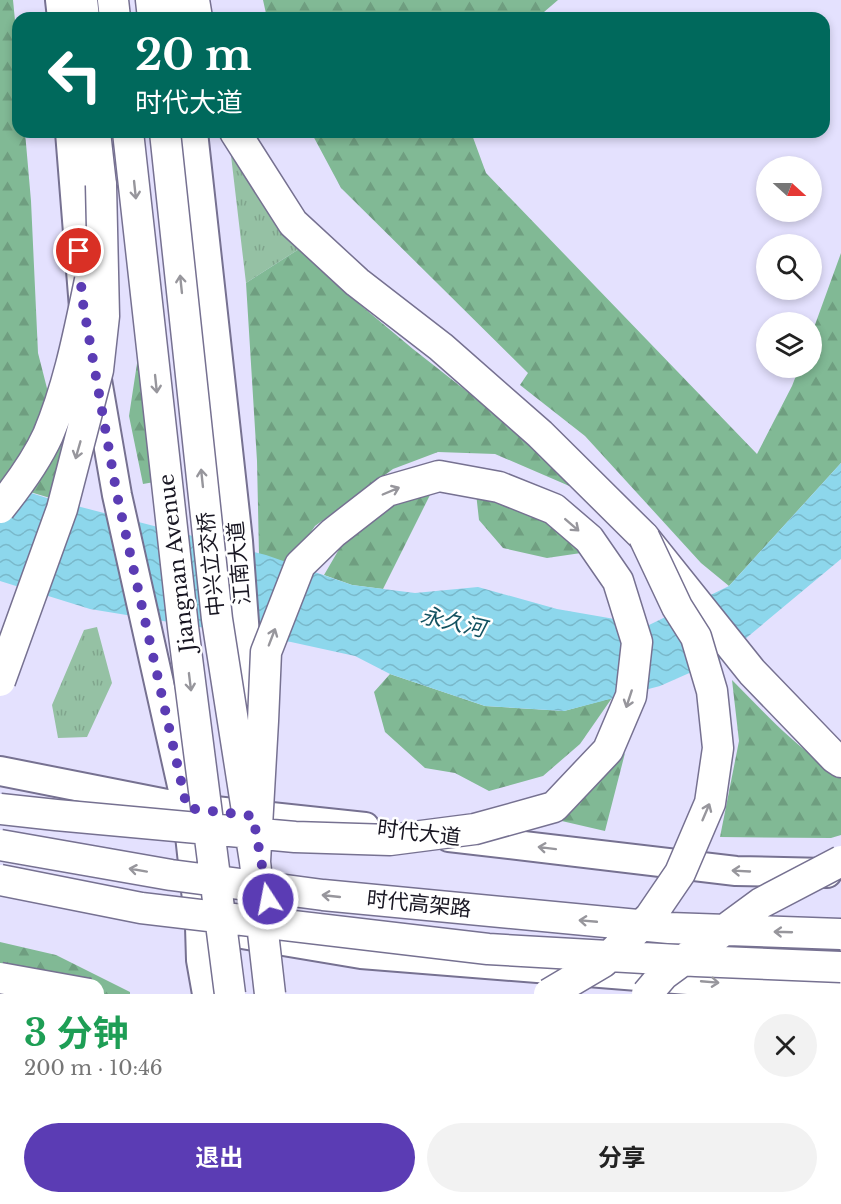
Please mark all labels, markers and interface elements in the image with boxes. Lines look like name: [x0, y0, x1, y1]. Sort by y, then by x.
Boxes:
text: 20 m: [135, 29, 252, 81]
icon: left: [36, 36, 114, 114]
text: 时代大道: [135, 86, 243, 119]
north arrow: [756, 156, 822, 222]
map controls: [756, 156, 822, 378]
one-way arrow: [129, 180, 140, 200]
pin: [53, 225, 104, 276]
icon: arrive: [62, 234, 95, 267]
button: search: [756, 234, 822, 300]
one-way arrow: [175, 275, 186, 295]
button: layers: [756, 312, 822, 378]
one-way arrow: [151, 374, 162, 393]
one-way arrow: [72, 440, 83, 459]
one-way arrow: [196, 469, 207, 489]
street label: Jiangnan Avenue: [153, 472, 201, 657]
one-way arrow: [381, 485, 399, 496]
street label: 中兴立交桥: [193, 510, 229, 618]
one-way arrow: [564, 518, 579, 532]
street label: 江南大道: [222, 520, 256, 606]
water label: 永久河: [418, 601, 492, 643]
one-way arrow: [268, 628, 279, 647]
one-way arrow: [185, 672, 196, 691]
one-way arrow: [623, 689, 634, 708]
one-way arrow: [701, 804, 712, 822]
street label: 时代大道: [376, 815, 462, 851]
one-way arrow: [537, 843, 557, 854]
one-way arrow: [129, 864, 148, 875]
one-way arrow: [731, 865, 751, 876]
position arrow: [236, 867, 300, 931]
street label: 时代高架路: [365, 886, 473, 922]
one-way arrow: [322, 890, 342, 901]
one-way arrow: [578, 915, 598, 926]
one-way arrow: [773, 926, 793, 938]
one-way arrow: [700, 976, 720, 987]
text: 3 分钟: [24, 1011, 129, 1056]
button: close: [754, 1014, 817, 1077]
text: 200 m · 10:46: [24, 1056, 163, 1080]
button: 退出: [24, 1123, 415, 1192]
button: 分享: [427, 1123, 817, 1192]

